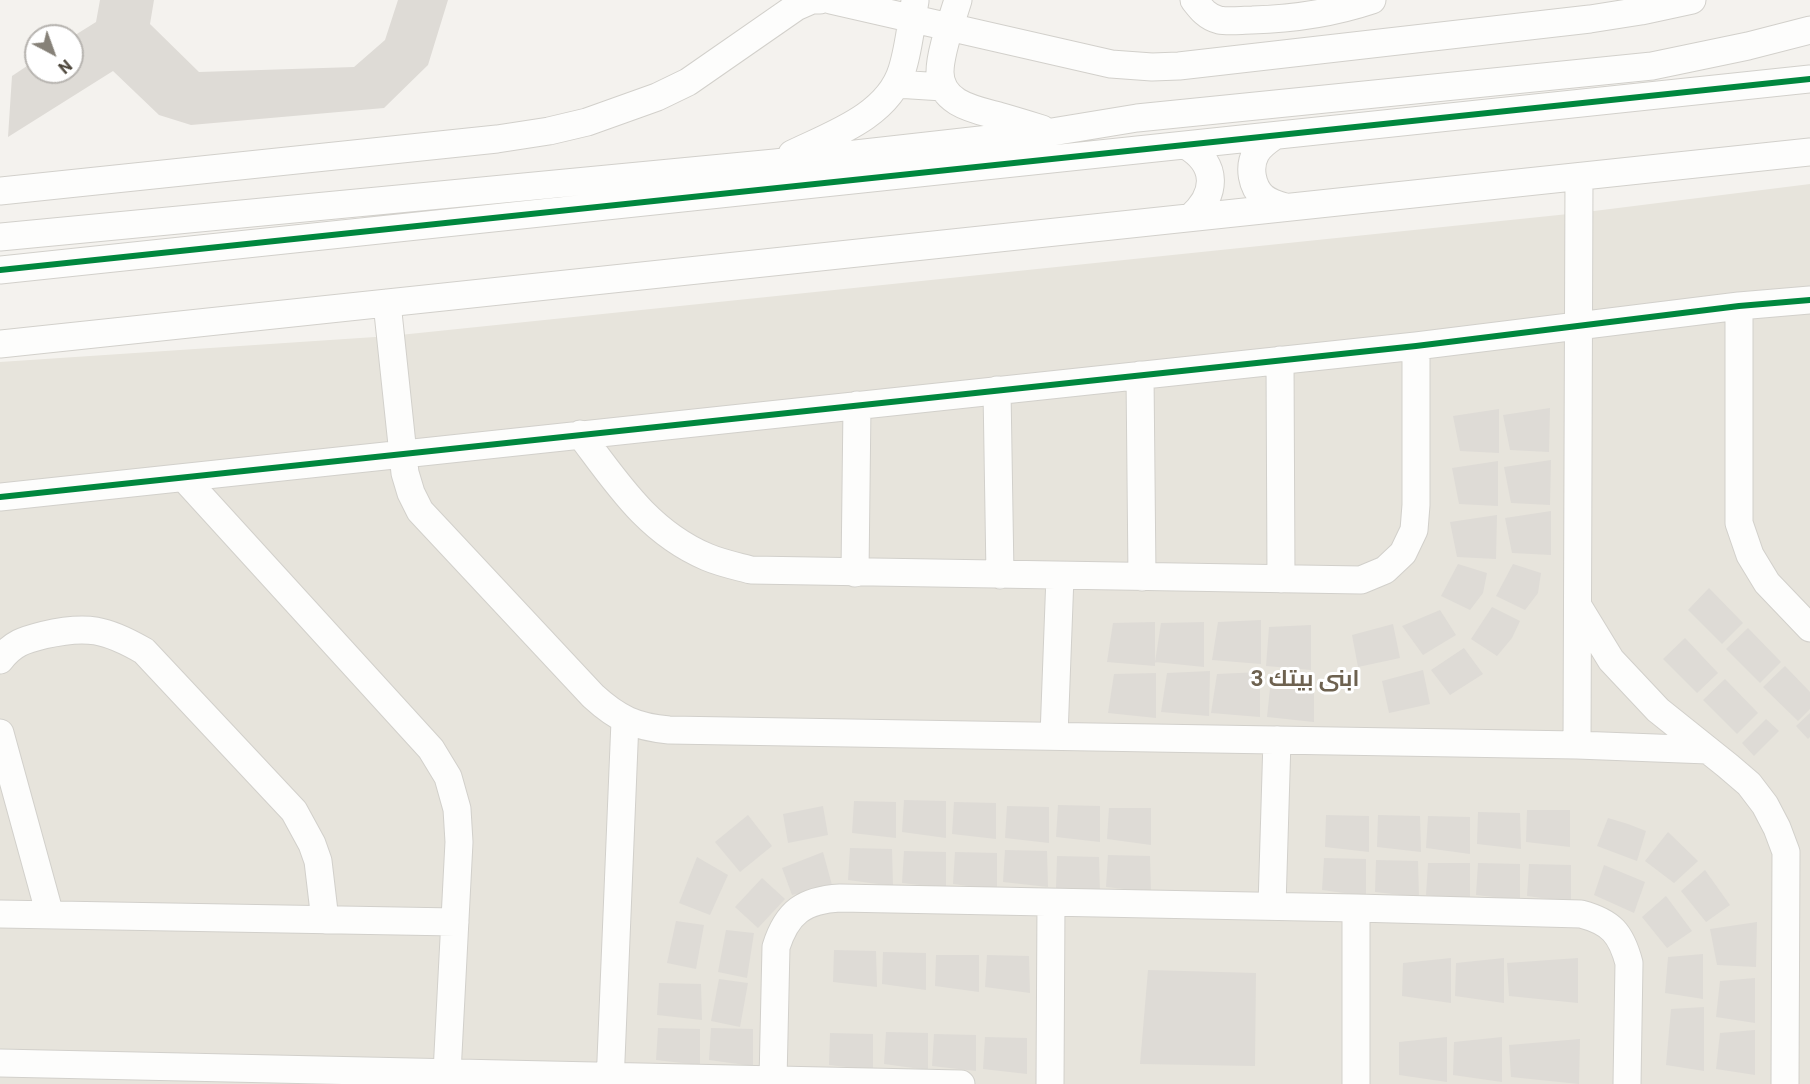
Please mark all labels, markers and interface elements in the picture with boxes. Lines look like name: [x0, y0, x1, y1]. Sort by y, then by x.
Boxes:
north arrow: [24, 24, 84, 84]
text: N: [54, 56, 75, 77]
district label: ابنى بيتك 3: [1251, 667, 1359, 693]

